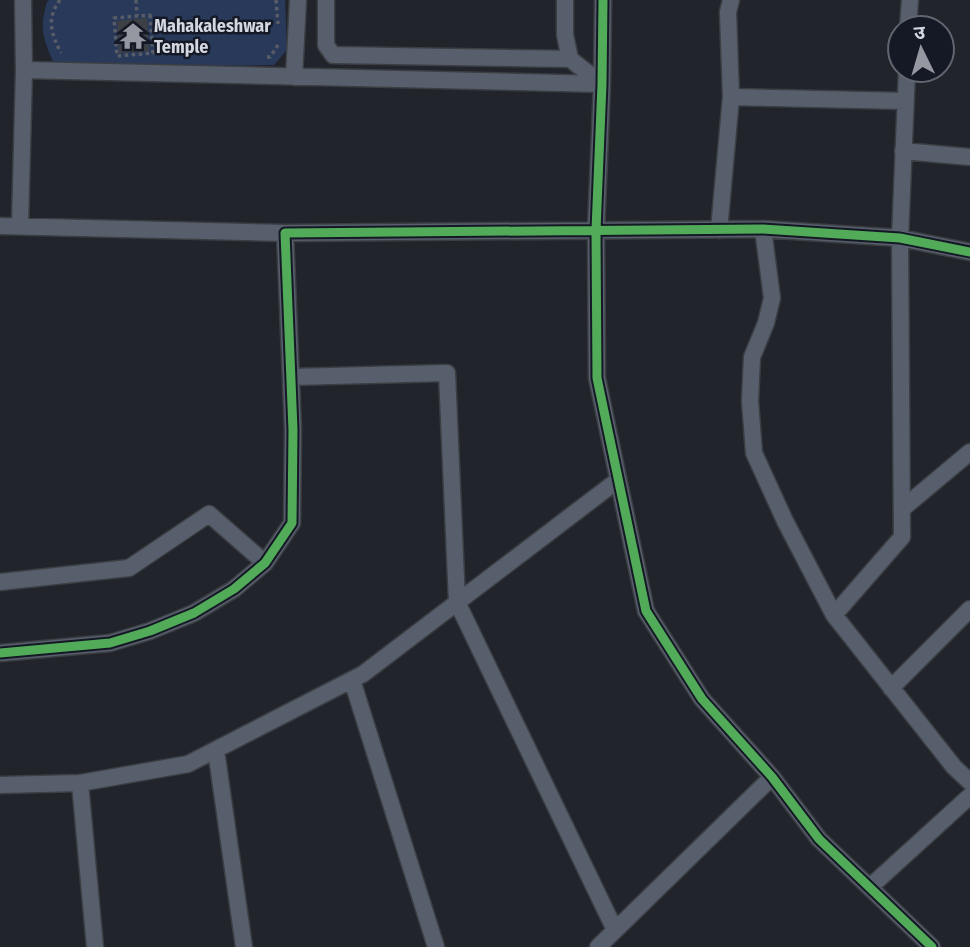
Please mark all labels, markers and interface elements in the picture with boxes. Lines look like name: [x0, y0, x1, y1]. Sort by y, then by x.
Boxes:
north arrow: [886, 14, 956, 84]
place label: Mahakaleshwar Temple: [154, 15, 271, 58]
temple icon: Mahakaleshwar Temple: [118, 21, 148, 51]
text: उ: [913, 21, 927, 45]

